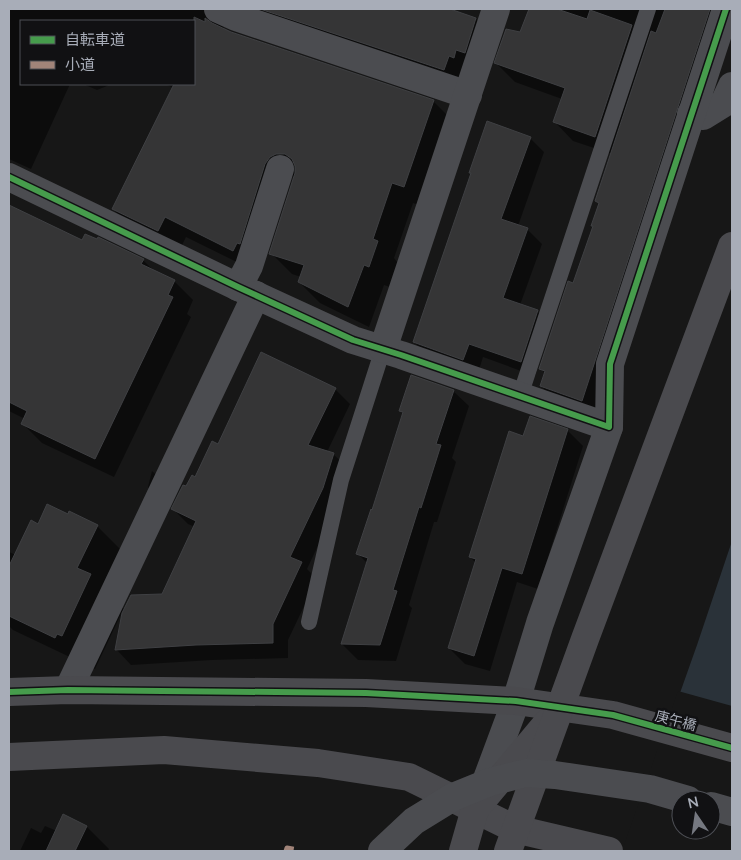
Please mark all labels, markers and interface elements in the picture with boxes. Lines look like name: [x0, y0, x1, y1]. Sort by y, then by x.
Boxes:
legend: [20, 20, 195, 85]
text: 自転車道: [65, 30, 125, 48]
text: 小道: [65, 55, 95, 73]
street label: 庚午橋: [654, 706, 698, 734]
north arrow: [671, 790, 721, 840]
text: N: [686, 792, 700, 811]

